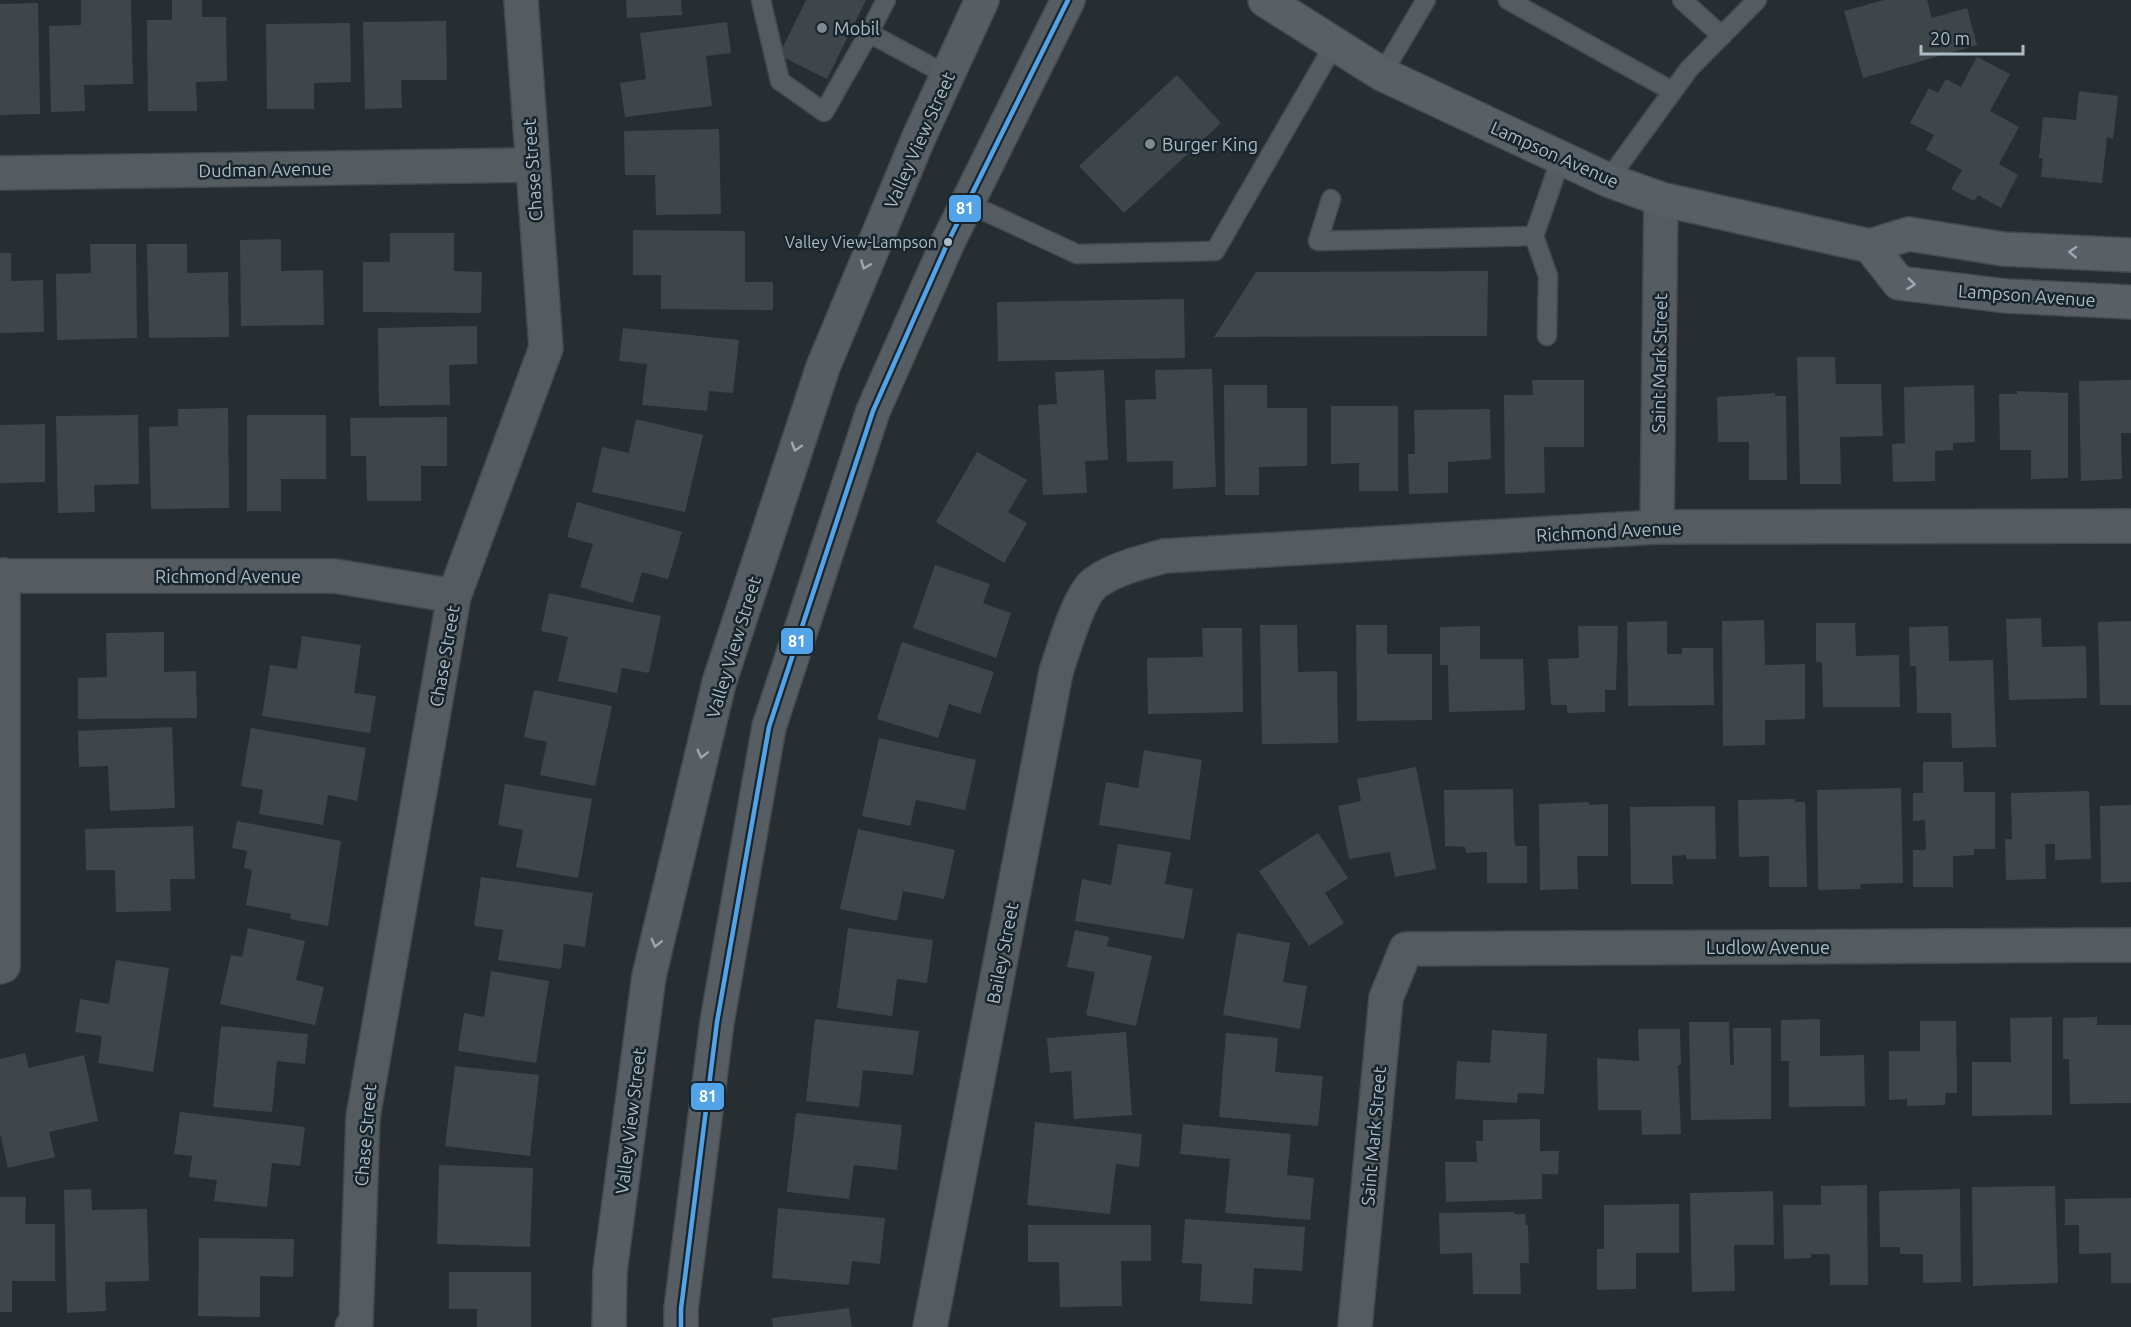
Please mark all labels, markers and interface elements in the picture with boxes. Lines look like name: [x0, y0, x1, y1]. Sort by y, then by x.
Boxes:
place label: Mobil: [834, 18, 880, 38]
scale bar: [1921, 18, 2023, 56]
marker: Mobil: [815, 21, 829, 35]
text: 20 m: [1930, 28, 1970, 48]
street label: Valley View Street: [880, 69, 958, 211]
street label: Lampson Avenue: [1488, 117, 1622, 191]
street label: Chase Street: [518, 118, 546, 222]
place label: Burger King: [1162, 134, 1258, 154]
marker: Burger King: [1143, 137, 1157, 151]
street label: Dudman Avenue: [198, 158, 332, 180]
line badge: 81: [948, 194, 982, 223]
text: 81: [956, 199, 974, 217]
place label: Valley View-Lampson: [785, 233, 937, 251]
marker: Valley View-Lampson: [942, 236, 954, 248]
one-way arrow: [2068, 246, 2077, 259]
one-way arrow: [861, 259, 873, 270]
one-way arrow: [1906, 277, 1915, 290]
street label: Lampson Avenue: [1958, 280, 2096, 310]
street label: Saint Mark Street: [1648, 293, 1670, 433]
one-way arrow: [791, 441, 804, 452]
street label: Richmond Avenue: [1536, 517, 1682, 545]
street label: Richmond Avenue: [155, 566, 301, 586]
street label: Valley View Street: [702, 574, 764, 720]
street label: Chase Street: [425, 604, 463, 708]
line badge: 81: [780, 627, 814, 655]
text: 81: [788, 632, 806, 650]
one-way arrow: [697, 749, 710, 759]
street label: Bailey Street: [982, 901, 1022, 1005]
street label: Ludlow Avenue: [1706, 937, 1830, 957]
one-way arrow: [651, 938, 664, 948]
street label: Valley View Street: [611, 1047, 649, 1195]
street label: Saint Mark Street: [1357, 1066, 1389, 1206]
line badge: 81: [690, 1082, 725, 1111]
street label: Chase Street: [351, 1083, 379, 1187]
text: 81: [699, 1087, 717, 1105]

